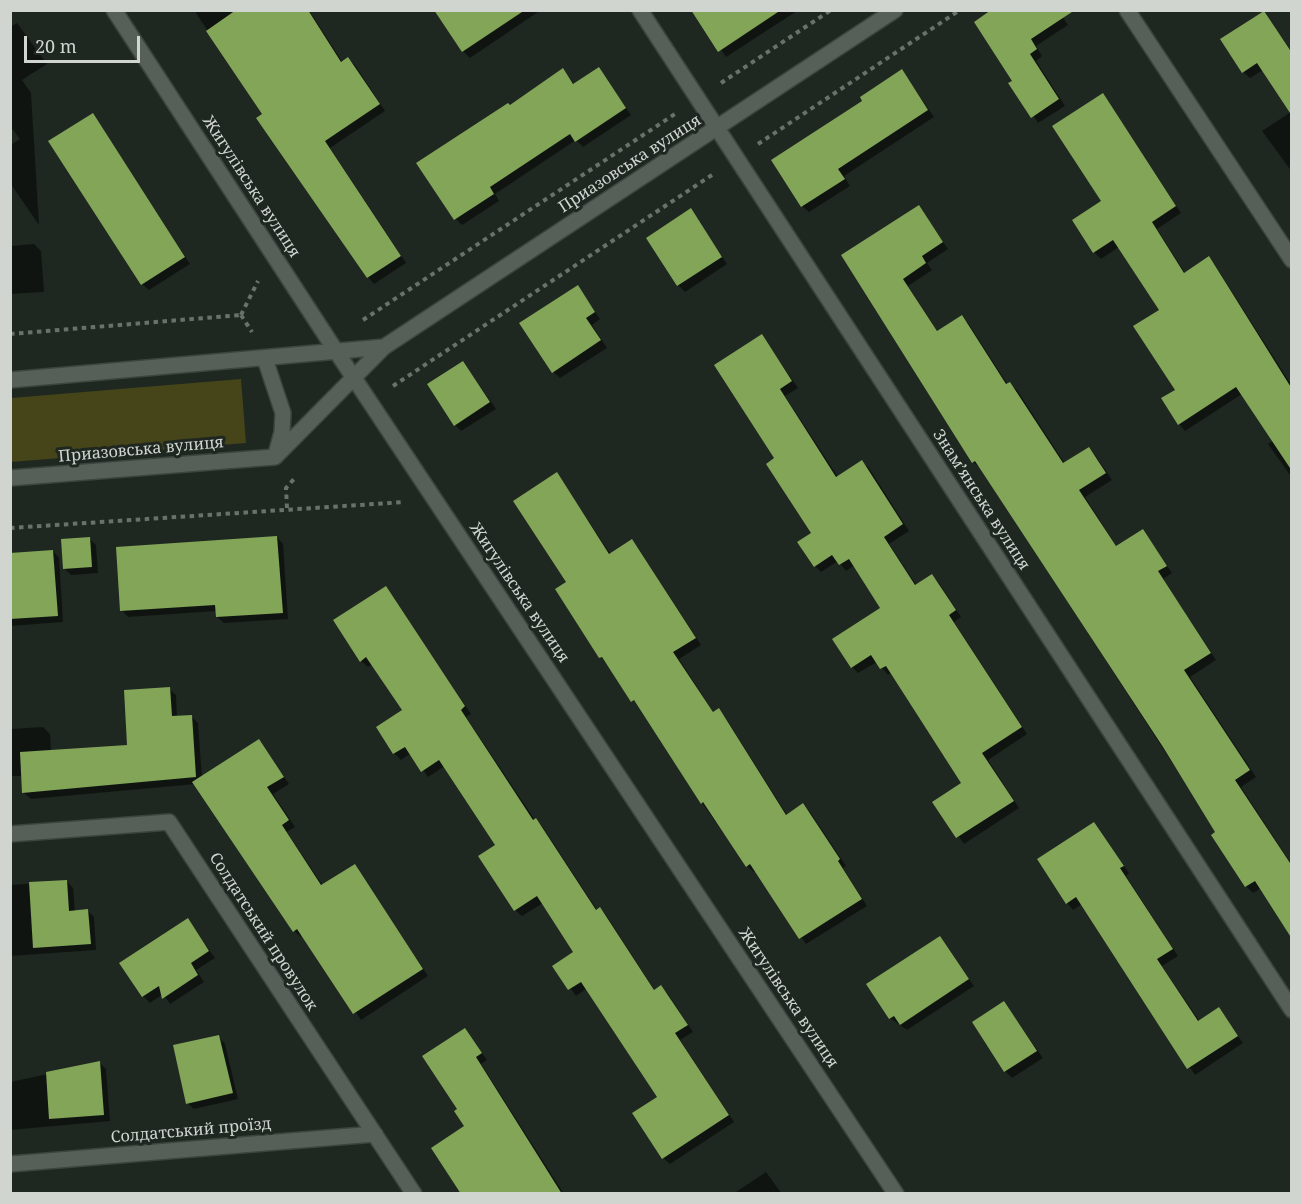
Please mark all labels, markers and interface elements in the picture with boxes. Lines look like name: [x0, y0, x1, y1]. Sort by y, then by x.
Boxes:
scale bar: [27, 24, 142, 62]
text: 20 m: [35, 34, 77, 58]
street label: Приазовська вулиця: [555, 111, 705, 217]
street label: Жигулівська вулиця: [198, 113, 304, 261]
street label: Знам’янська вулиця: [928, 426, 1034, 574]
street label: Приазовська вулиця: [58, 433, 224, 467]
street label: Жигулівська вулиця: [465, 519, 573, 667]
street label: Солдатський провулок: [205, 849, 321, 1015]
street label: Жигулівська вулиця: [734, 924, 842, 1072]
street label: Солдатський проїзд: [110, 1114, 272, 1148]

